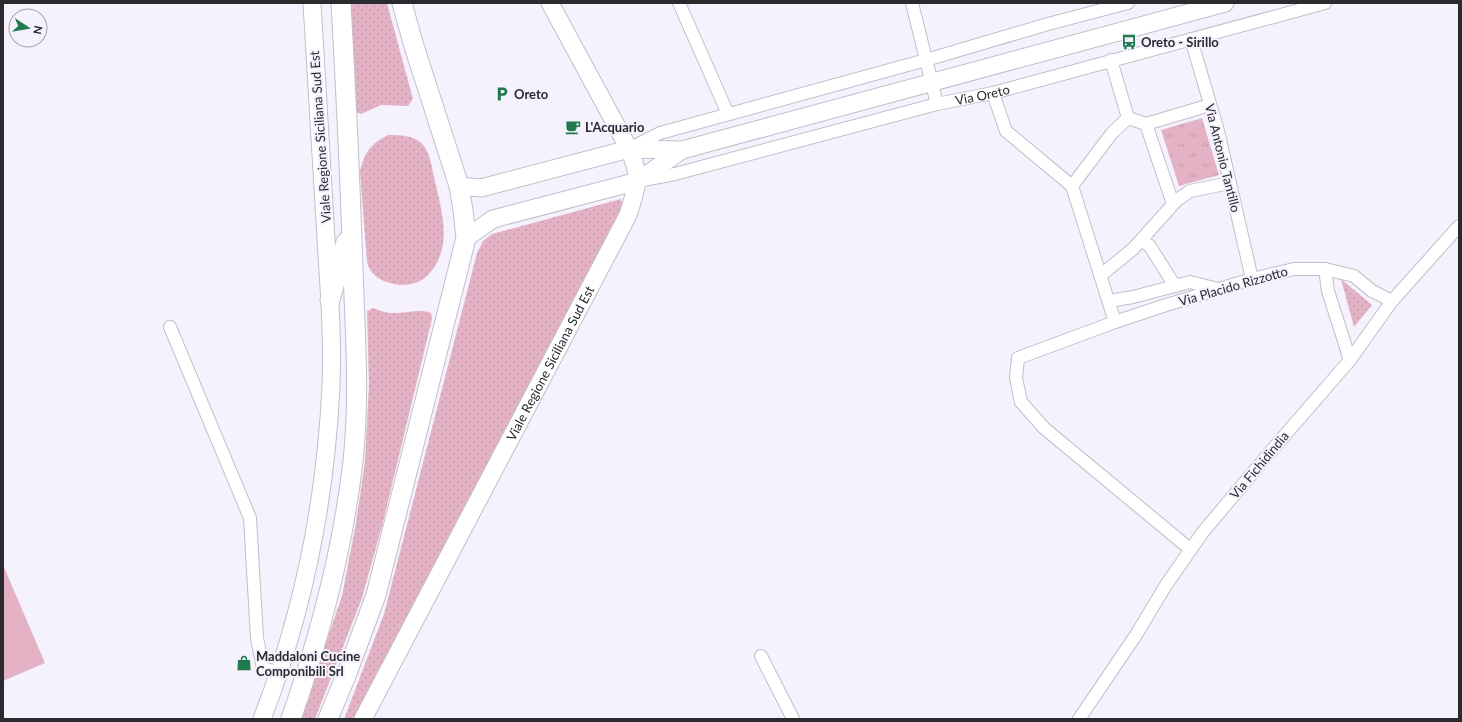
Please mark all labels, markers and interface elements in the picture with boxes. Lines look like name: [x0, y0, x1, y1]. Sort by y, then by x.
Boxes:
north arrow: [8, 8, 48, 48]
text: N: [31, 25, 46, 36]
bus stop icon: Oreto - Sirillo: [1120, 33, 1138, 51]
place label: Oreto - Sirillo: [1141, 34, 1219, 50]
street label: Viale Regione Siciliana Sud Est: [306, 50, 334, 224]
street label: Via Oreto: [954, 81, 1011, 108]
parking icon: Oreto: [493, 85, 511, 103]
place label: Oreto: [514, 86, 549, 102]
street label: Via Antonio Tantillo: [1202, 102, 1244, 214]
cafe icon: L'Acquario: [564, 118, 582, 136]
place label: L'Acquario: [585, 119, 645, 135]
street label: Via Placido Rizzotto: [1177, 263, 1289, 309]
street label: Viale Regione Siciliana Sud Est: [503, 283, 598, 443]
street label: Via Fichidindia: [1226, 428, 1292, 502]
place label: Maddaloni Cucine Componibili Srl: [256, 648, 360, 679]
shop icon: Maddaloni Cucine Componibili Srl: [235, 654, 253, 672]

